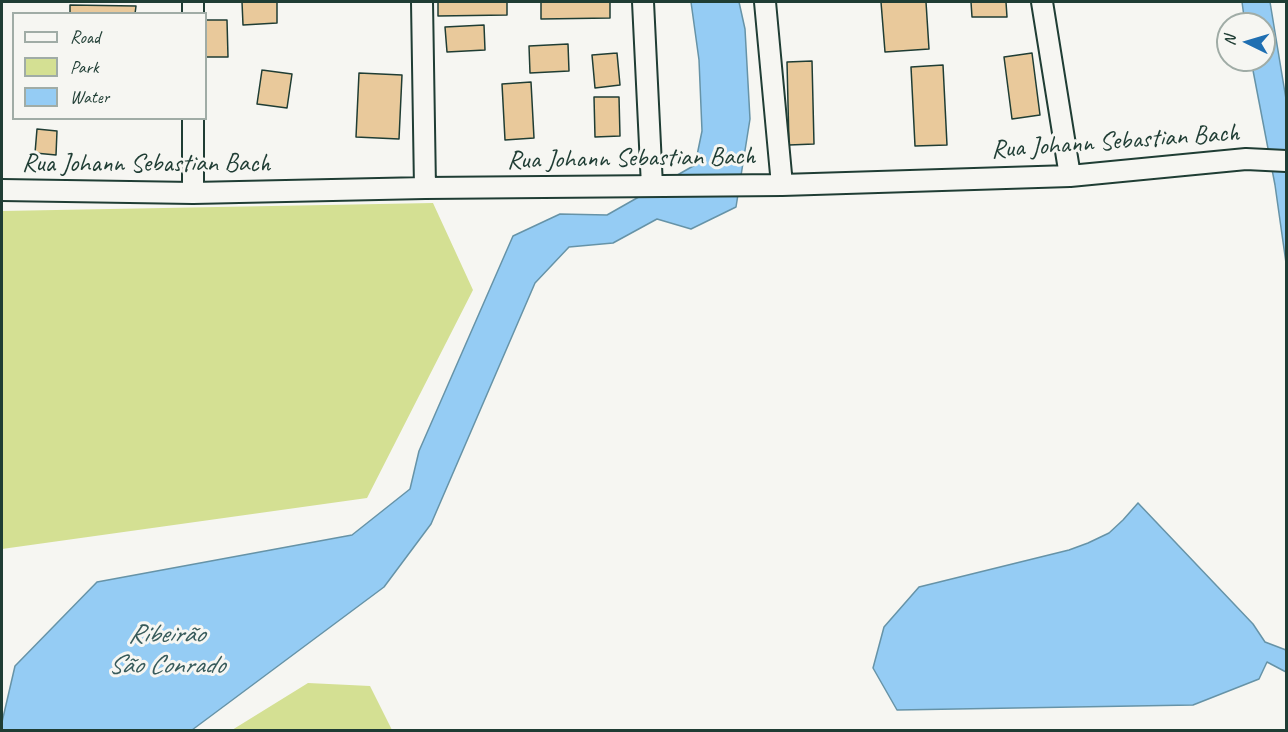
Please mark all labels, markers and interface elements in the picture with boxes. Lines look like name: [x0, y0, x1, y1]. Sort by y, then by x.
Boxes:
legend: [12, 12, 207, 120]
north arrow: [1216, 12, 1276, 72]
text: Road: [70, 26, 100, 48]
text: N: [1220, 35, 1240, 46]
text: Park: [70, 56, 99, 78]
text: Water: [70, 86, 109, 108]
street label: Rua Johann Sebastian Bach: [990, 118, 1240, 166]
street label: Rua Johann Sebastian Bach: [507, 141, 755, 177]
street label: Rua Johann Sebastian Bach: [22, 148, 270, 180]
water label: Ribeirão São Conrado: [108, 619, 224, 682]

